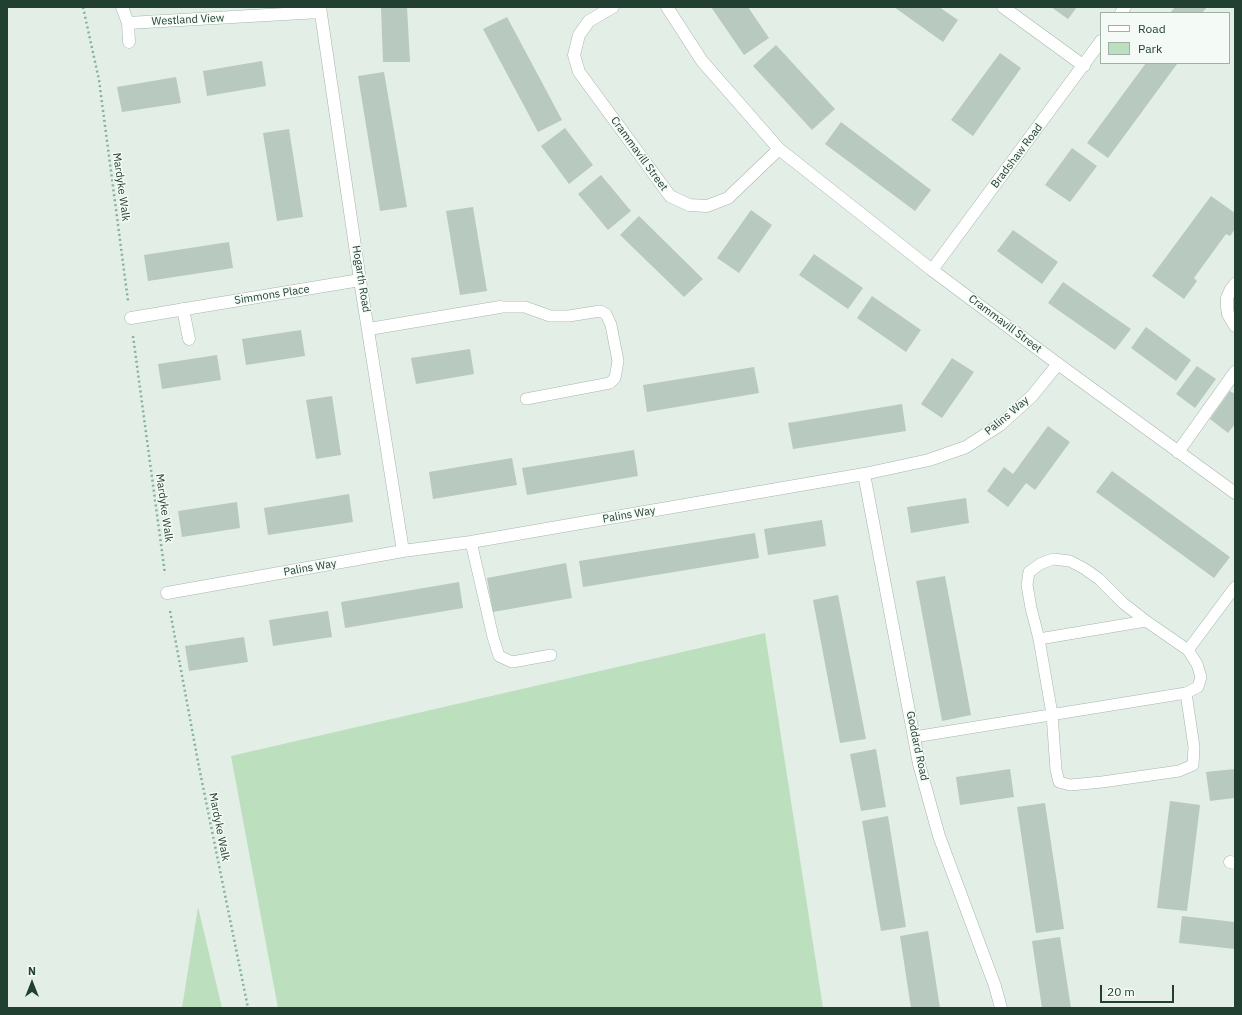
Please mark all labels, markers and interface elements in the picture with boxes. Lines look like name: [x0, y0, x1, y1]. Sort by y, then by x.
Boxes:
street label: Westland View: [151, 12, 225, 28]
legend: [1100, 12, 1230, 64]
text: Road: [1138, 21, 1166, 36]
text: Park: [1138, 41, 1162, 56]
street label: Crammavill Street: [608, 114, 670, 194]
street label: Bradshaw Road: [988, 121, 1046, 191]
street label: Mardyke Walk: [110, 152, 132, 222]
street label: Hogarth Road: [349, 245, 373, 313]
street label: Simmons Place: [234, 283, 310, 307]
street label: Crammavill Street: [966, 292, 1044, 356]
street label: Palins Way: [982, 394, 1032, 438]
street label: Mardyke Walk: [153, 473, 175, 543]
street label: Palins Way: [602, 504, 656, 526]
street label: Palins Way: [283, 557, 337, 579]
street label: Goddard Road: [903, 710, 931, 782]
street label: Mardyke Walk: [206, 792, 232, 862]
north arrow: [12, 963, 52, 1003]
text: N: [28, 964, 36, 978]
scale bar: [1102, 977, 1176, 1003]
text: 20 m: [1107, 984, 1135, 999]

